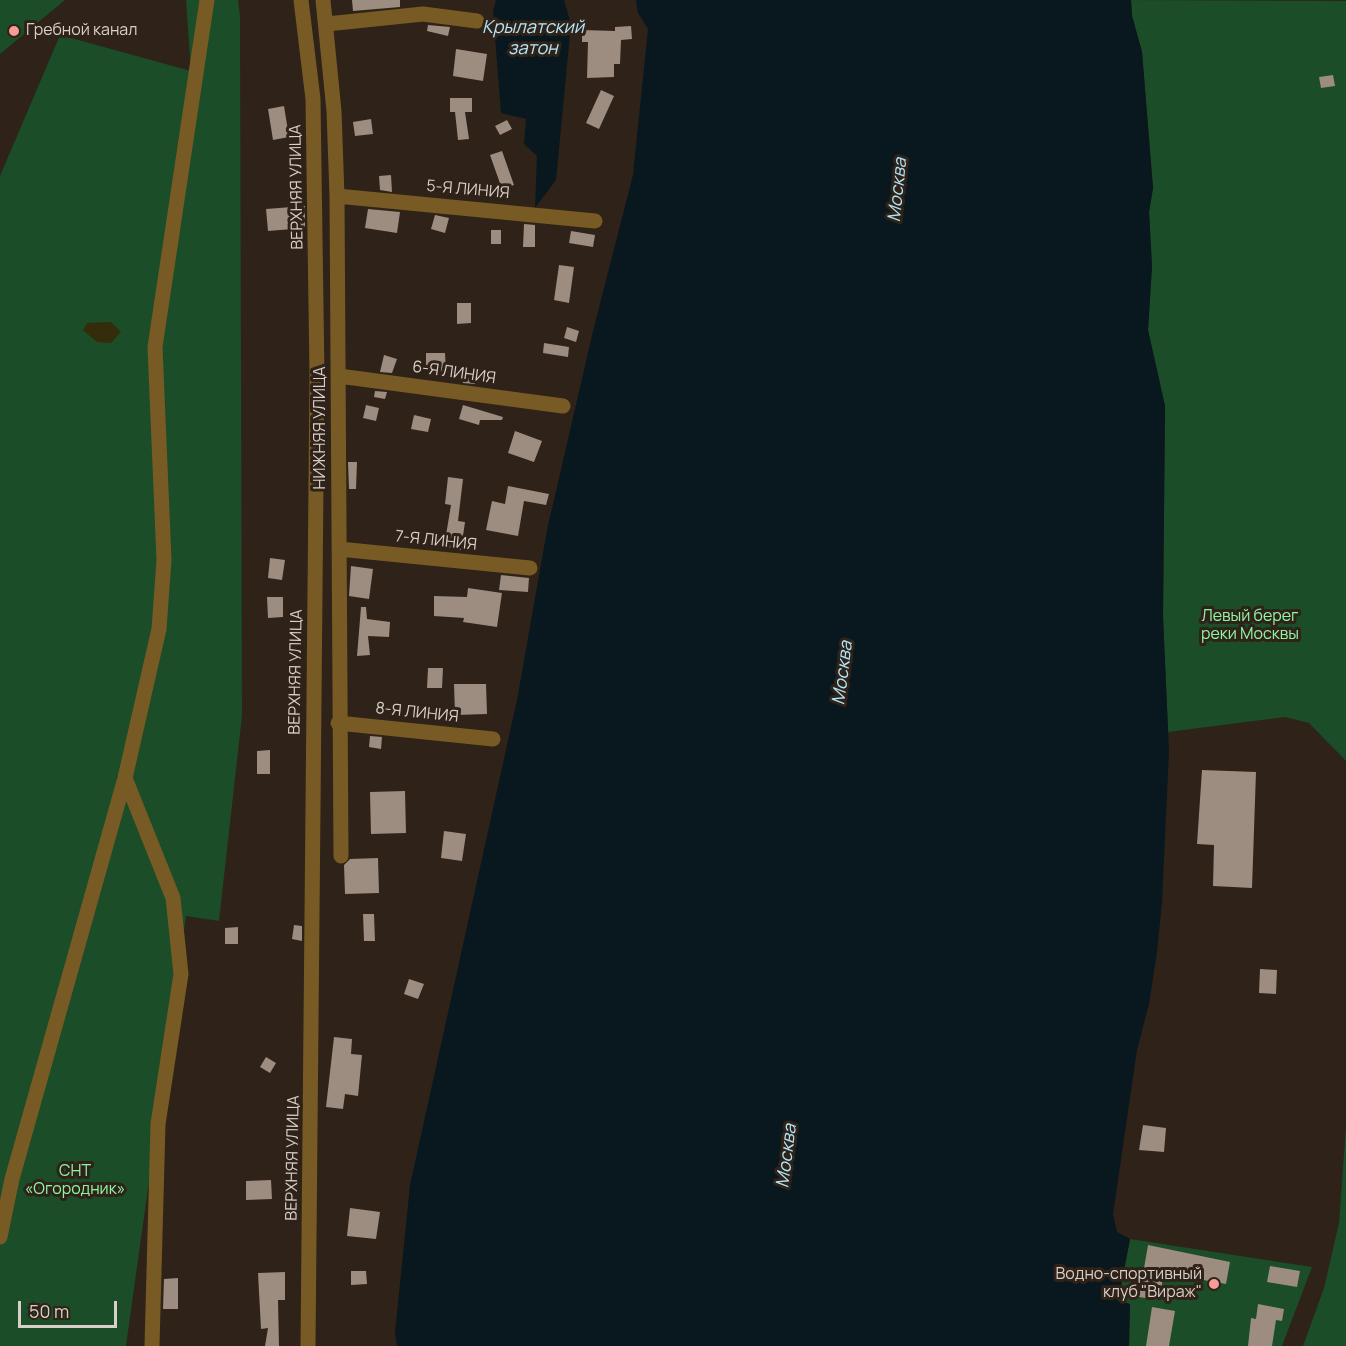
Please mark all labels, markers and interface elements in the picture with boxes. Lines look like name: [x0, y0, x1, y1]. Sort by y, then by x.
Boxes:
water label: Крылатский затон: [482, 17, 584, 60]
place label: Гребной канал: [26, 21, 137, 41]
marker: Гребной канал: [7, 24, 21, 38]
street label: ВЕРХНЯЯ УЛИЦА: [286, 124, 308, 250]
water label: Москва: [884, 157, 912, 223]
street label: 5-Я ЛИНИЯ: [426, 177, 510, 203]
street label: 6-Я ЛИНИЯ: [411, 358, 497, 388]
street label: НИЖНЯЯ УЛИЦА: [311, 366, 331, 490]
street label: 7-Я ЛИНИЯ: [394, 527, 478, 555]
park label: Левый берег реки Москвы: [1201, 607, 1299, 645]
street label: ВЕРХНЯЯ УЛИЦА: [285, 609, 307, 735]
water label: Москва: [828, 640, 858, 706]
street label: 8-Я ЛИНИЯ: [375, 699, 459, 727]
street label: ВЕРХНЯЯ УЛИЦА: [282, 1095, 304, 1221]
water label: Москва: [772, 1123, 802, 1189]
park label: СНТ «Огородник»: [25, 1162, 125, 1200]
place label: Водно-спортивный клуб "Вираж": [1056, 1265, 1202, 1303]
marker: Водно-спортивный клуб "Вираж": [1207, 1277, 1221, 1291]
scale bar: [21, 1289, 120, 1327]
text: 50 m: [29, 1299, 69, 1323]

